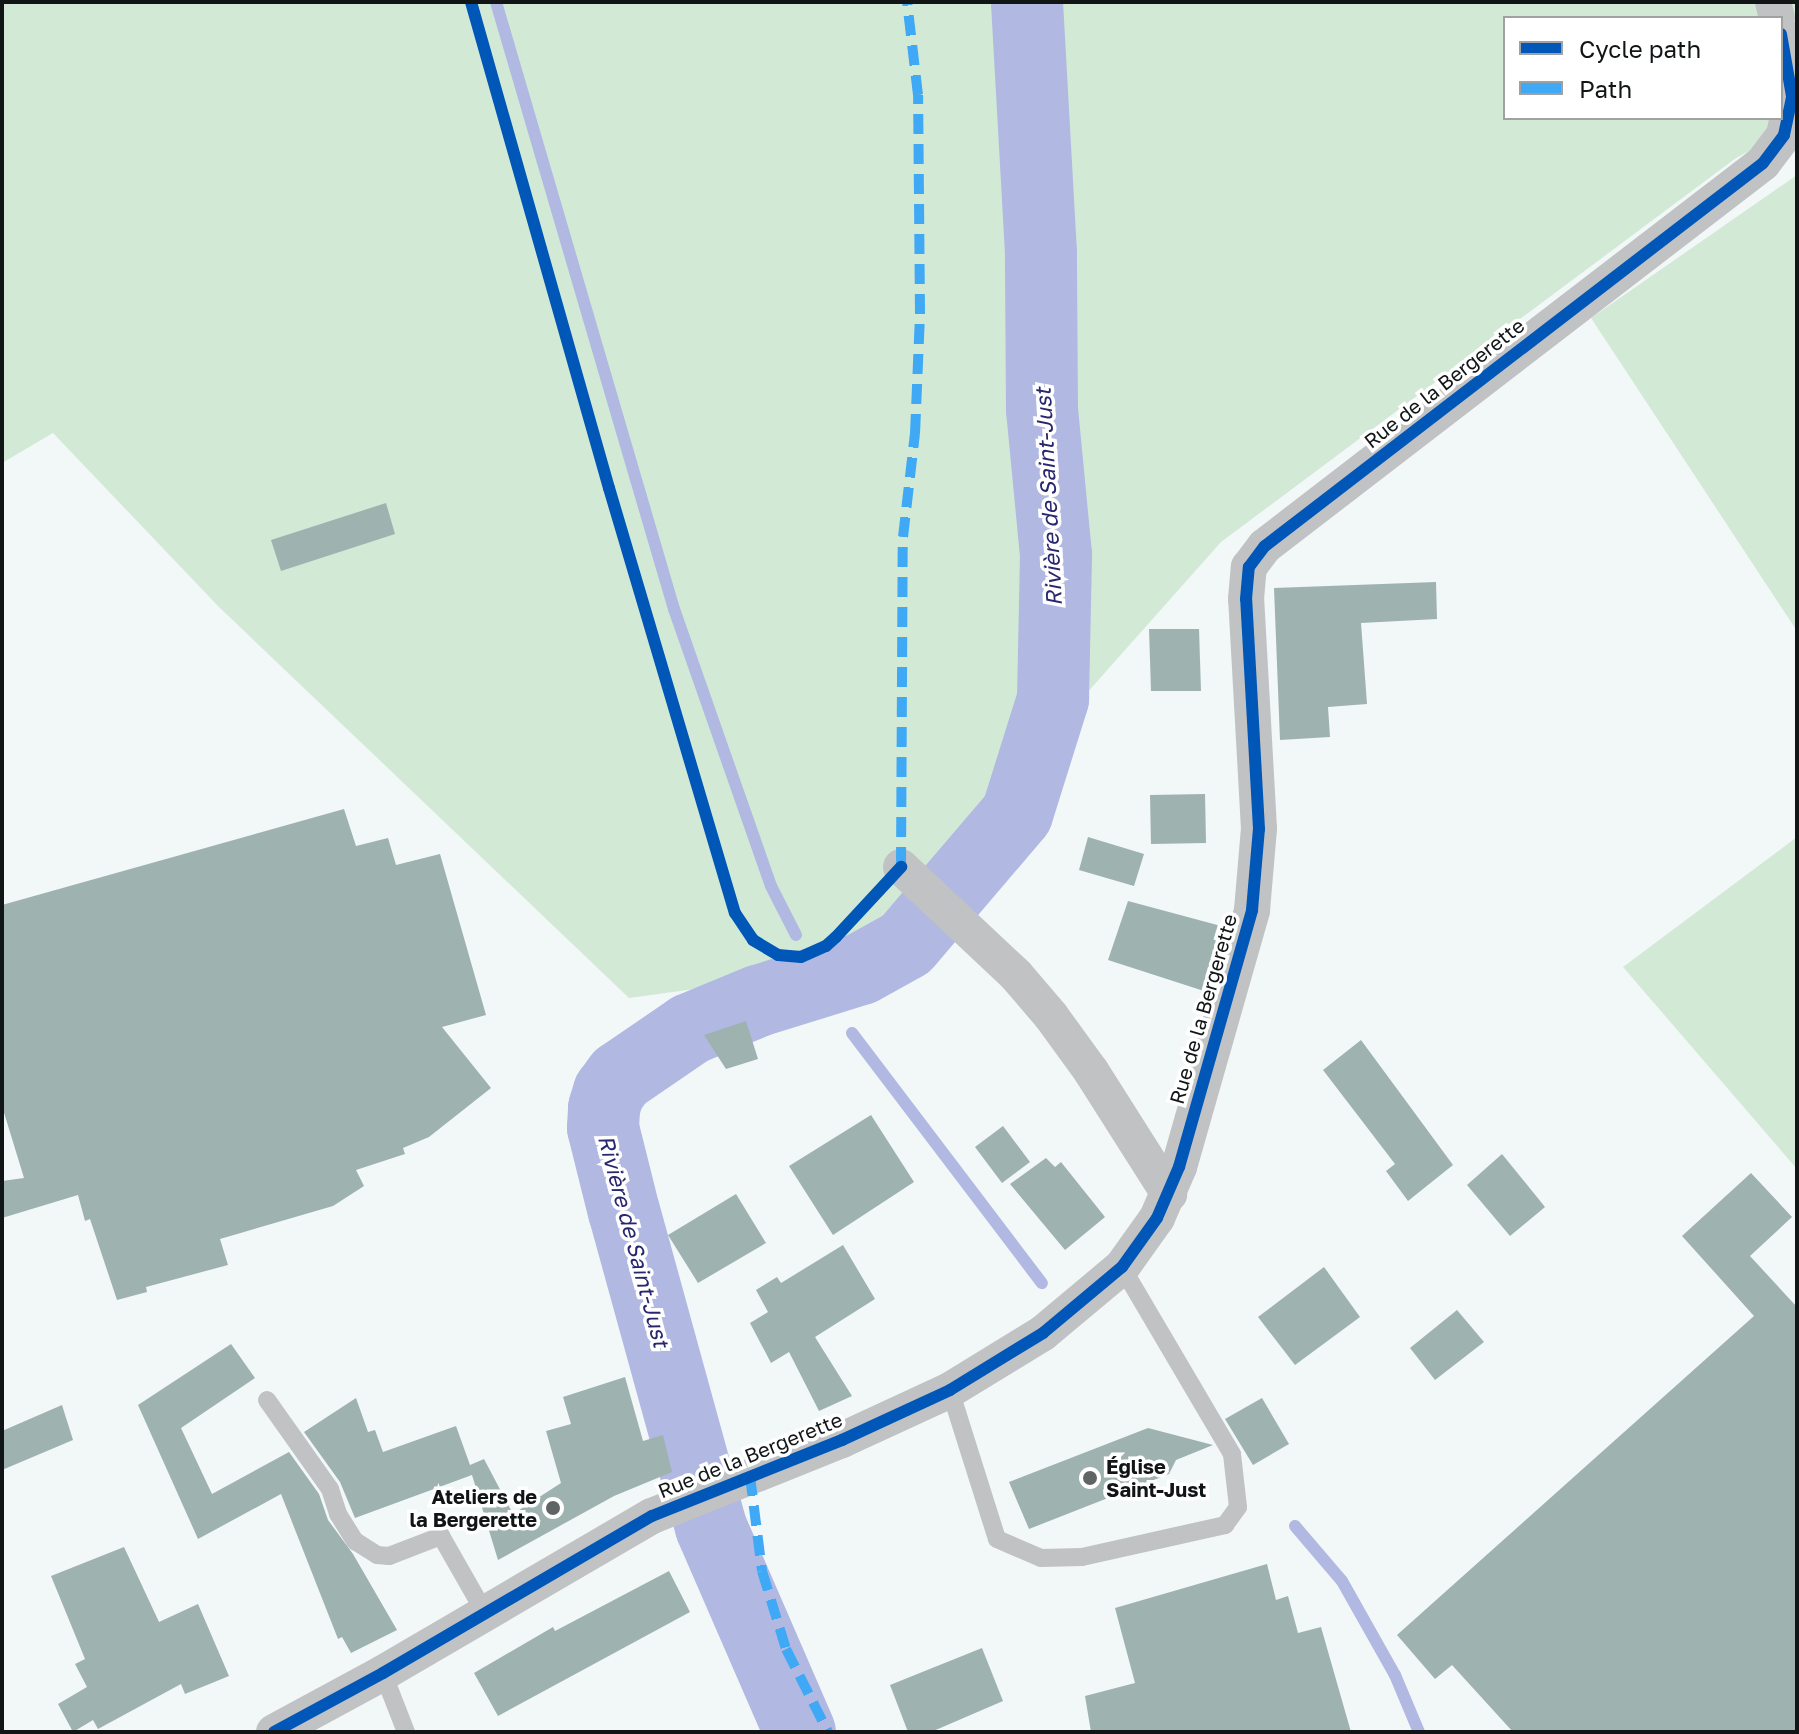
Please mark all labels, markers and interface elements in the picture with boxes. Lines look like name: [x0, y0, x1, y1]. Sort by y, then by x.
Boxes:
legend: [1503, 16, 1783, 120]
text: Cycle path: [1579, 34, 1701, 63]
text: Path: [1579, 74, 1632, 103]
street label: Rue de la Bergerette: [1359, 313, 1529, 453]
water label: Rivière de Saint-Just: [1029, 387, 1067, 607]
street label: Rue de la Bergerette: [1164, 911, 1242, 1107]
water label: Rivière de Saint-Just: [593, 1132, 675, 1350]
street label: Rue de la Bergerette: [654, 1407, 846, 1503]
place label: Église Saint-Just: [1106, 1454, 1206, 1501]
marker: Église Saint-Just: [1081, 1469, 1099, 1487]
place label: Ateliers de la Bergerette: [409, 1484, 537, 1531]
marker: Ateliers de la Bergerette: [544, 1499, 562, 1517]

